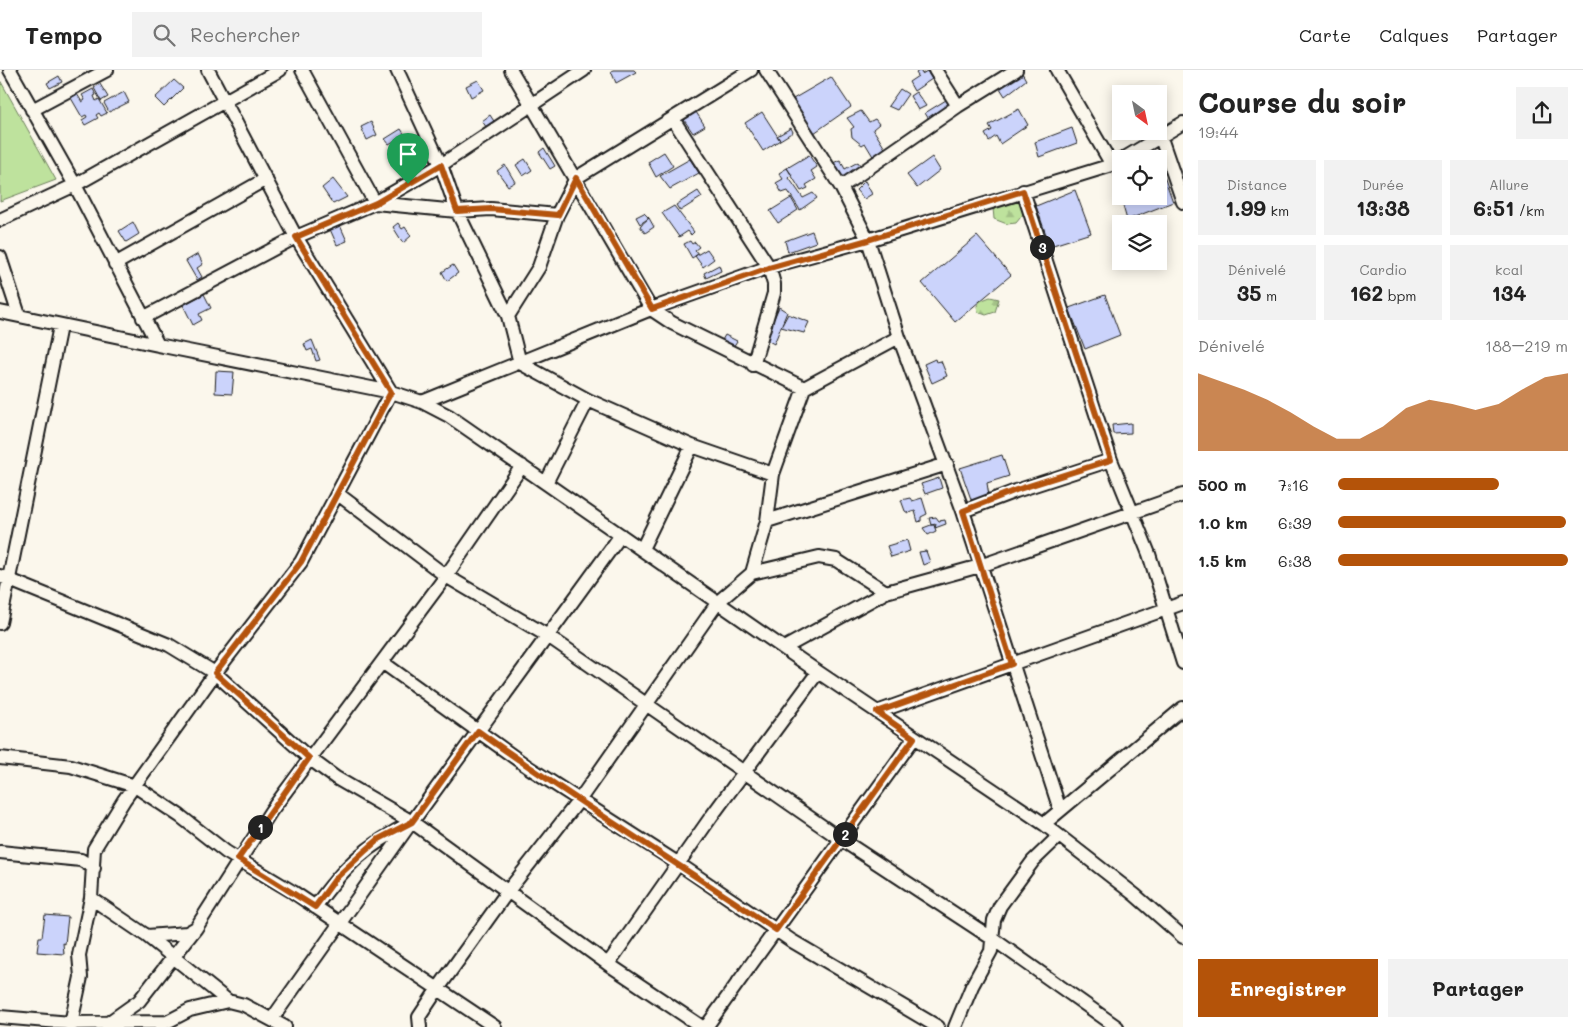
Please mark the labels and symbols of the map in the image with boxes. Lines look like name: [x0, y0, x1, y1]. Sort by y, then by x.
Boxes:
north arrow: [1112, 85, 1168, 140]
pin: [387, 133, 429, 184]
pin: 3: [1030, 234, 1054, 260]
pin: 1: [248, 814, 272, 840]
pin: 2: [832, 822, 858, 846]

